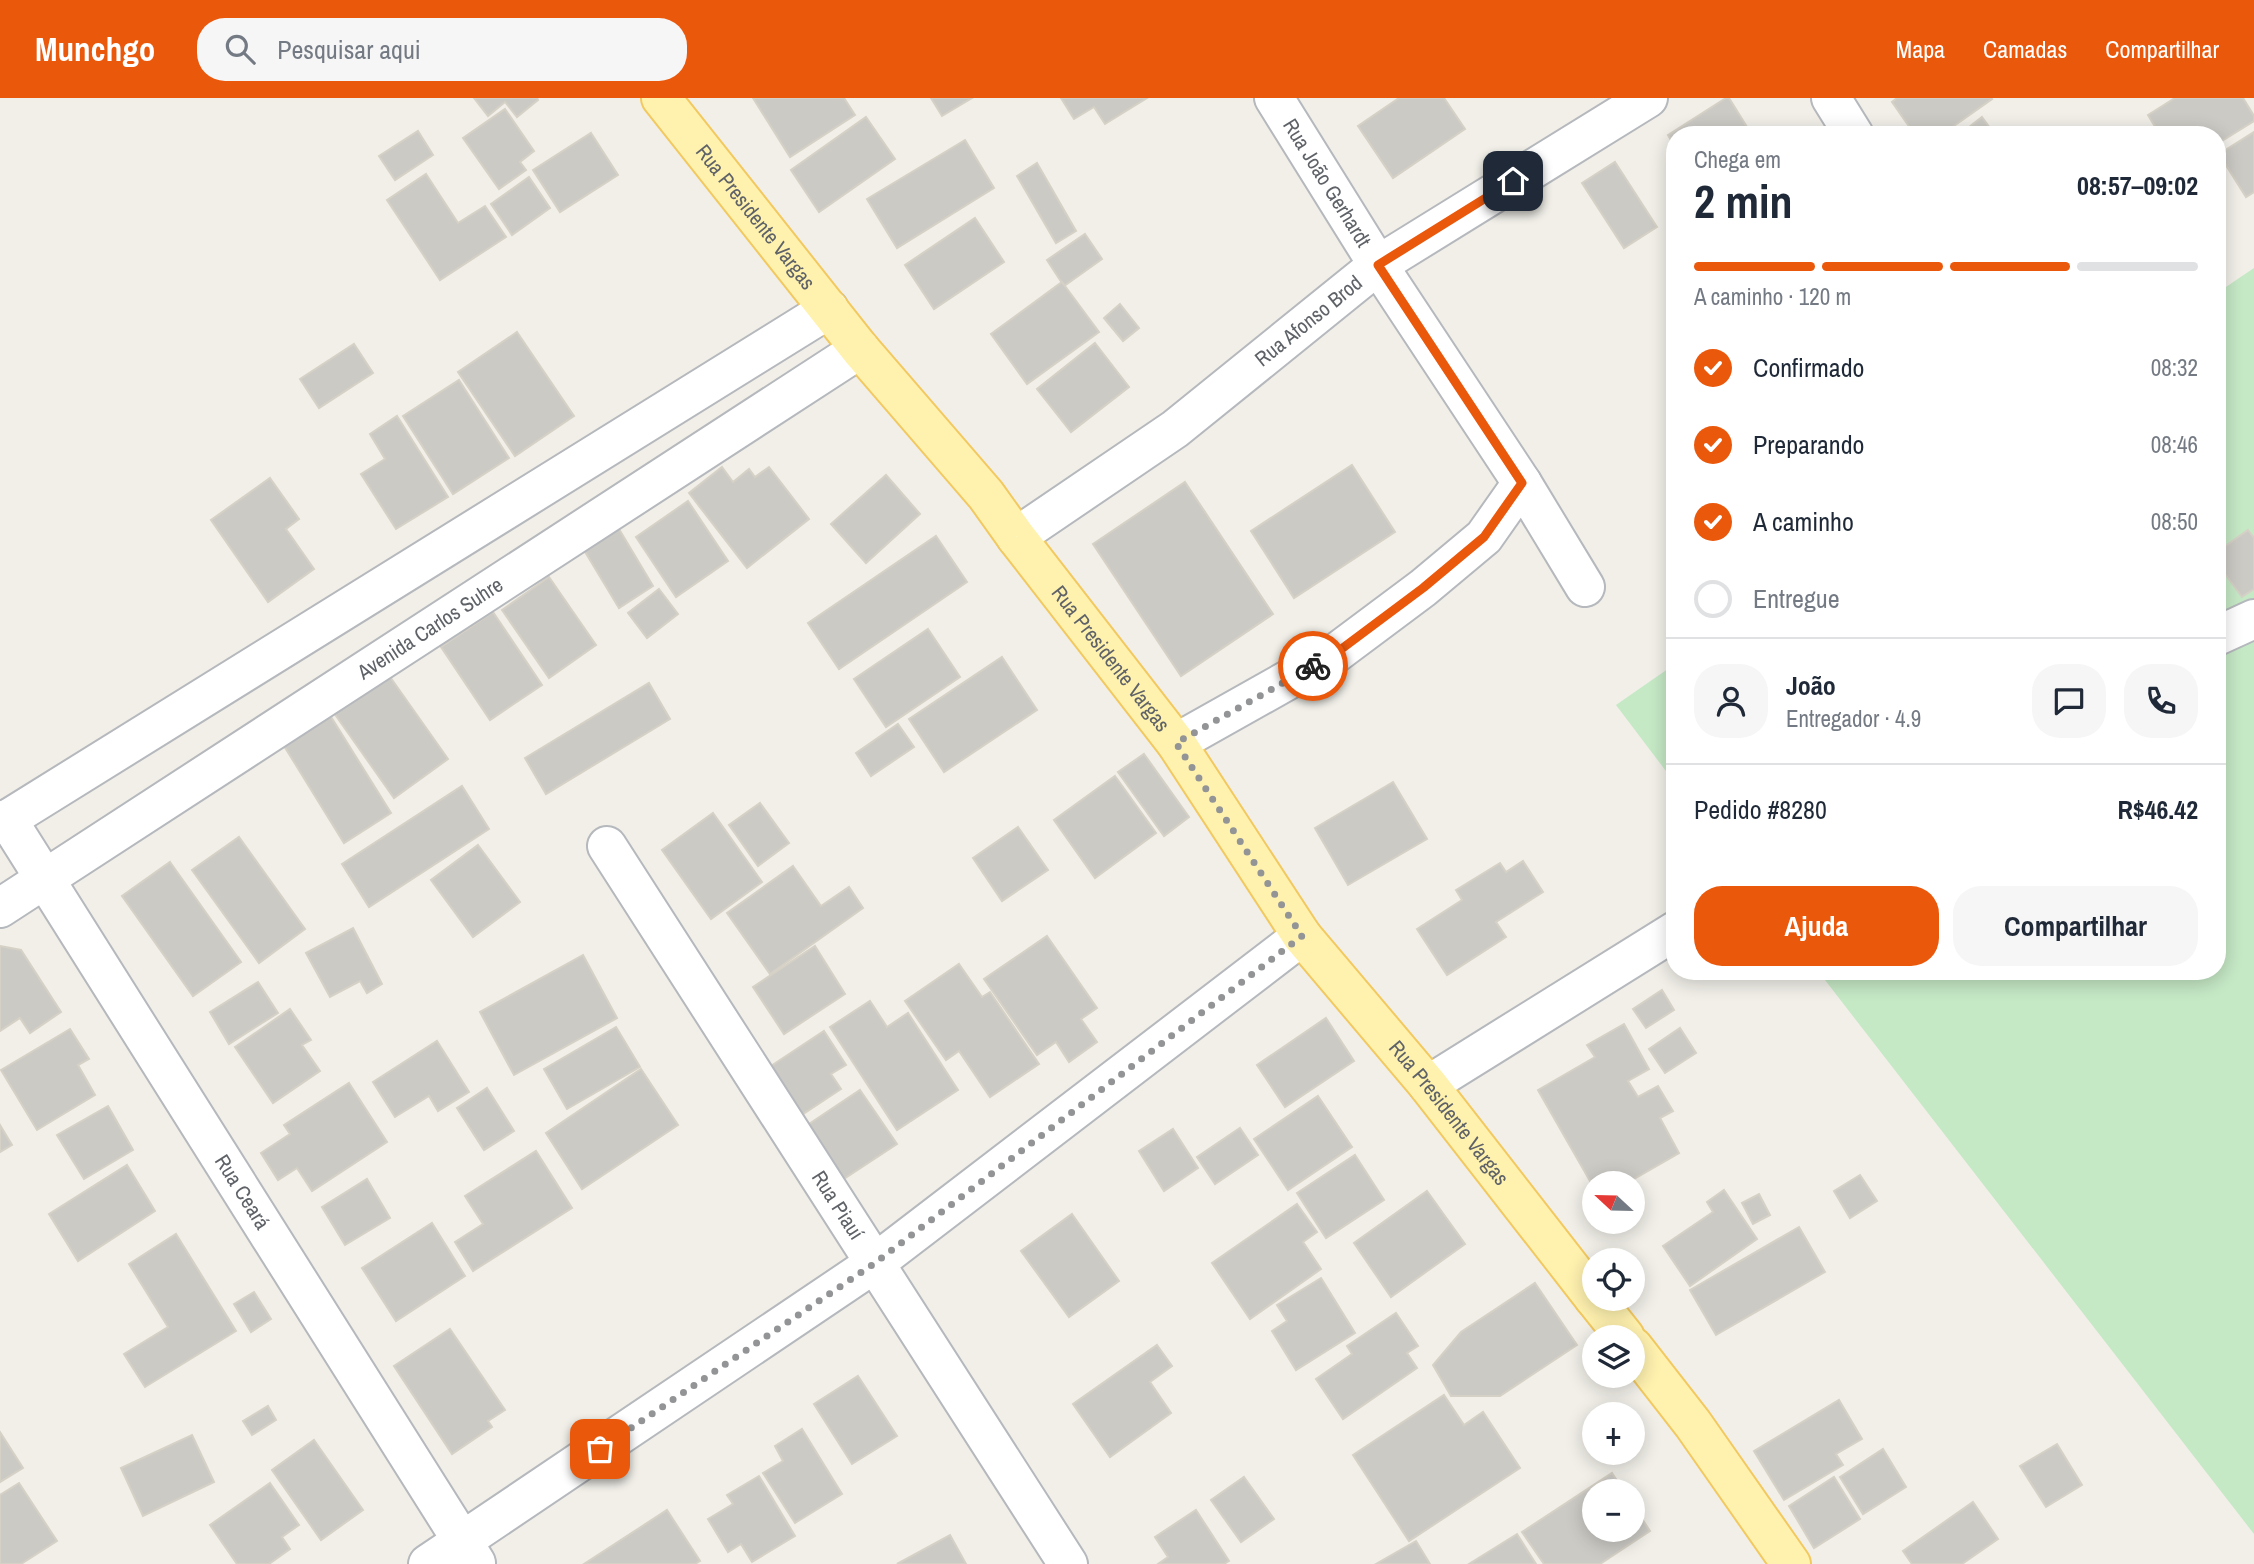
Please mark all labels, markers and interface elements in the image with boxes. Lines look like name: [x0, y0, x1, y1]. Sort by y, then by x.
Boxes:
search box: [197, 18, 687, 81]
text: Munchgo: [35, 27, 155, 71]
icon: search: [221, 30, 259, 68]
text: Pesquisar aqui: [277, 32, 421, 67]
text: Mapa: [1896, 33, 1945, 65]
text: Camadas: [1983, 33, 2067, 65]
text: Compartilhar: [2105, 33, 2219, 65]
street label: Rua João Gerhardt: [1276, 113, 1378, 253]
street label: Rua Presidente Vargas: [689, 138, 822, 295]
text: Chega em: [1694, 144, 1781, 175]
pin: [1483, 151, 1543, 211]
icon: home: [1494, 162, 1532, 200]
text: 08:57–09:02: [2077, 168, 2198, 203]
text: 2 min: [1694, 170, 1793, 232]
street label: Rua Afonso Brod: [1249, 268, 1368, 373]
text: A caminho · 120 m: [1694, 281, 1851, 312]
icon: check: [1694, 349, 1732, 387]
text: Confirmado: [1753, 350, 1864, 385]
text: 08:32: [2151, 352, 2198, 383]
icon: check: [1694, 426, 1732, 464]
text: Preparando: [1753, 427, 1864, 462]
text: 08:46: [2151, 429, 2198, 460]
icon: check: [1694, 503, 1732, 541]
text: A caminho: [1753, 504, 1854, 539]
text: 08:50: [2151, 506, 2198, 537]
street label: Avenida Carlos Suhre: [351, 570, 508, 687]
street label: Rua Presidente Vargas: [1045, 579, 1177, 738]
text: Entregue: [1753, 581, 1840, 616]
courier: [1278, 631, 1348, 701]
icon: bike: [1294, 647, 1332, 685]
button: person: [1694, 664, 1768, 738]
button: chat: [2032, 664, 2106, 738]
button: phone: [2124, 664, 2198, 738]
text: João: [1786, 668, 1836, 703]
text: Entregador · 4.9: [1786, 703, 1921, 734]
text: Pedido #8280: [1694, 792, 1827, 827]
text: R$46.42: [2117, 792, 2198, 827]
button: Ajuda: [1694, 886, 1939, 966]
button: Compartilhar: [1953, 886, 2198, 966]
street label: Rua Presidente Vargas: [1382, 1034, 1516, 1191]
street label: Rua Ceará: [208, 1149, 277, 1235]
street label: Rua Piauí: [805, 1165, 871, 1245]
north arrow: [1582, 1171, 1645, 1234]
map controls: [1582, 1171, 1645, 1542]
button: locate: [1582, 1248, 1645, 1311]
button: layers: [1582, 1325, 1645, 1388]
button: +: [1582, 1402, 1645, 1465]
pin: [570, 1419, 630, 1479]
icon: bag: [581, 1430, 619, 1468]
button: −: [1582, 1479, 1645, 1542]

